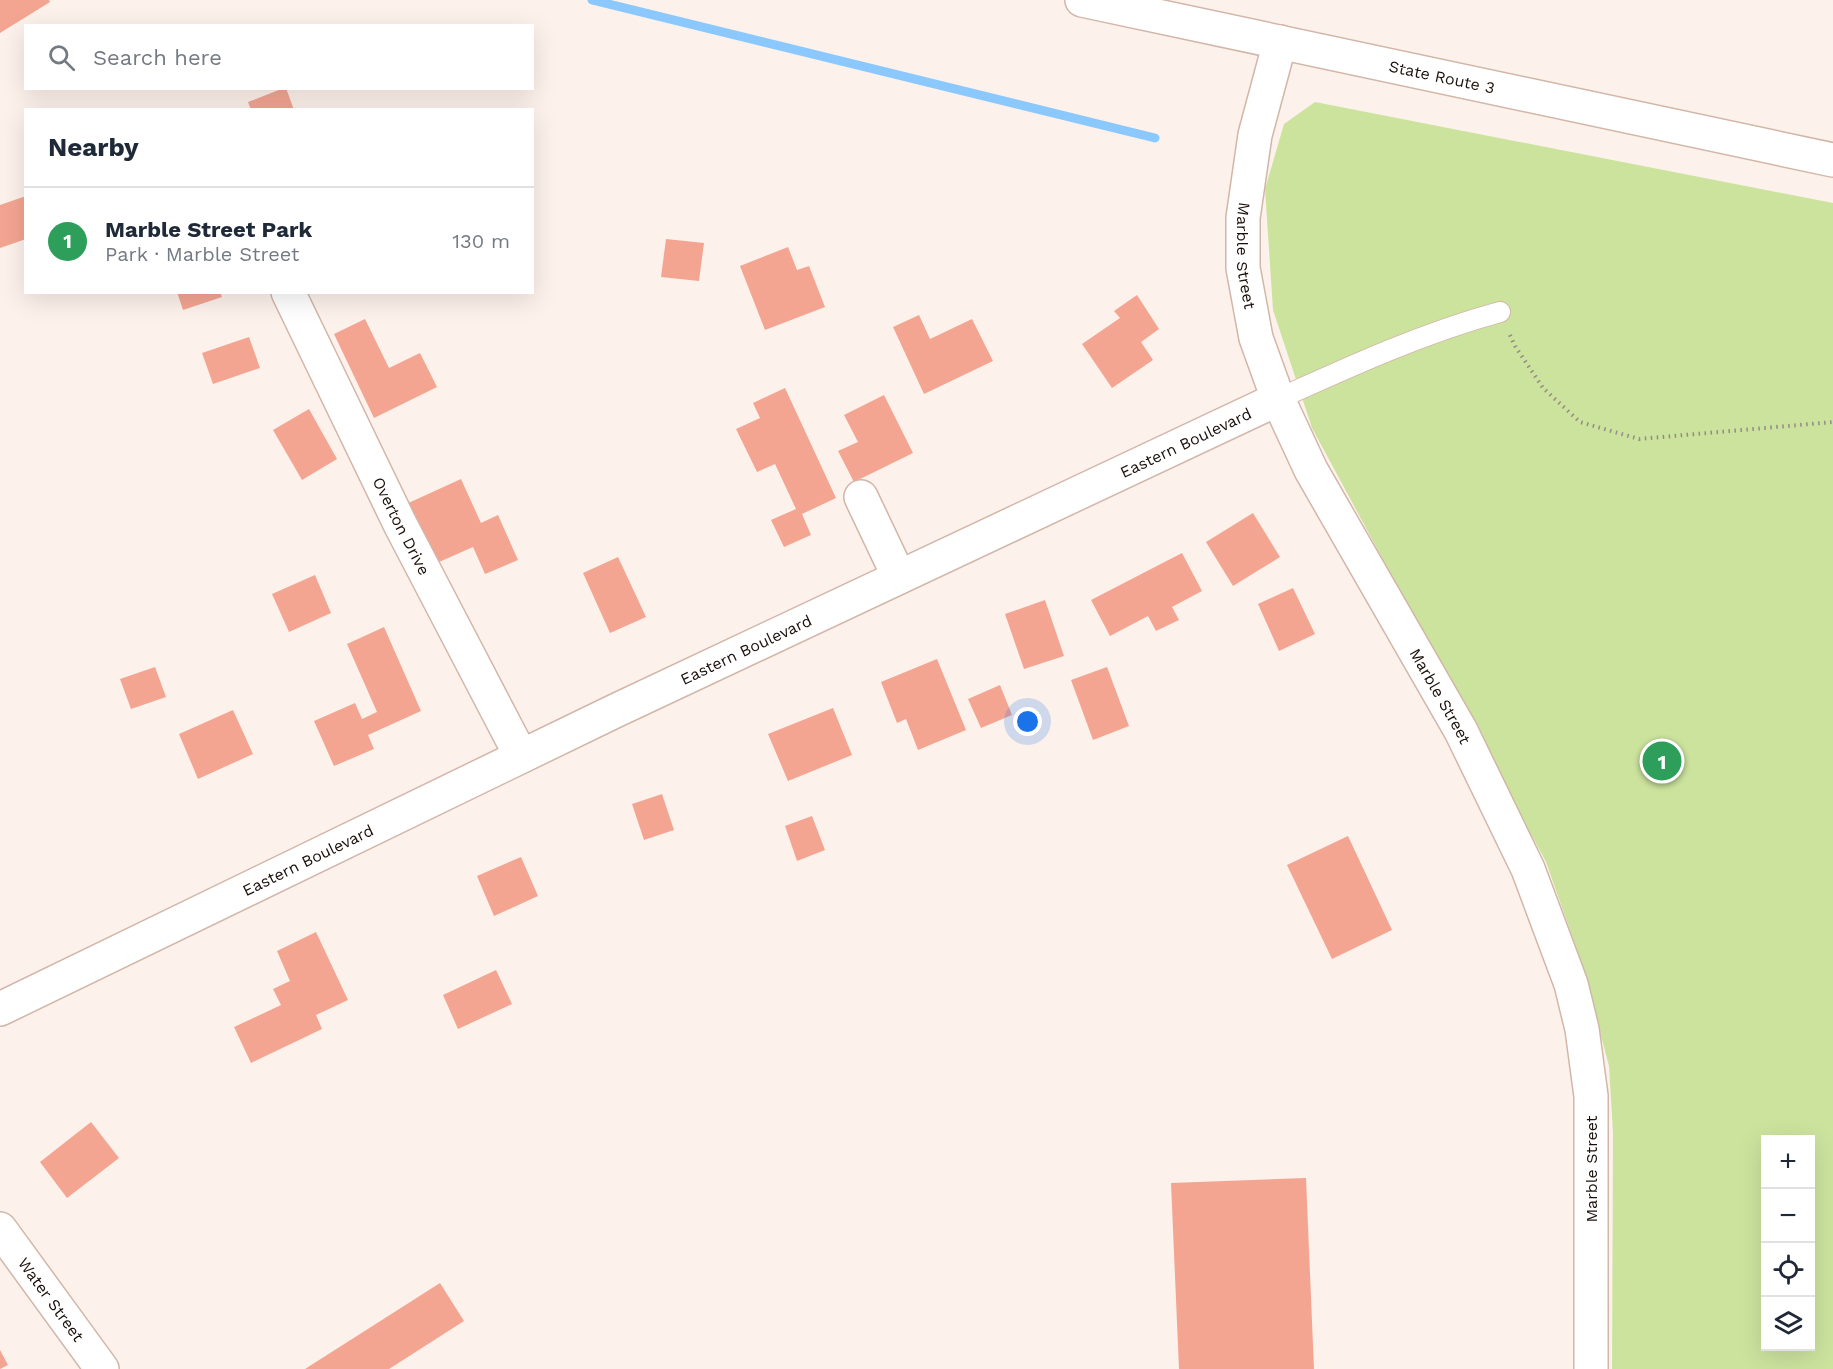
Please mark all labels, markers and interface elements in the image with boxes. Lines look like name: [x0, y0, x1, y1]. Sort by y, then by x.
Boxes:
search box: [24, 24, 534, 90]
icon: search: [45, 41, 78, 74]
text: Search here: [93, 45, 222, 70]
street label: State Route 3: [1387, 57, 1496, 98]
text: Nearby: [48, 132, 139, 162]
street label: Marble Street: [1233, 201, 1259, 311]
text: Marble Street Park: [105, 217, 312, 242]
text: 1: [63, 229, 72, 253]
text: 130 m: [452, 229, 510, 253]
text: Park · Marble Street: [105, 242, 299, 266]
street label: Eastern Boulevard: [1117, 404, 1255, 482]
street label: Overton Drive: [369, 474, 434, 578]
street label: Eastern Boulevard: [677, 611, 815, 689]
street label: Marble Street: [1405, 645, 1475, 747]
your location: [1013, 707, 1042, 736]
pin: 1: [1642, 738, 1682, 783]
street label: Eastern Boulevard: [240, 821, 376, 900]
street label: Marble Street: [1582, 1115, 1601, 1222]
map controls: [1761, 1135, 1815, 1351]
button: +: [1761, 1135, 1815, 1189]
button: −: [1761, 1189, 1815, 1243]
button: locate: [1761, 1243, 1815, 1297]
street label: Water Street: [14, 1254, 88, 1346]
button: layers: [1761, 1297, 1815, 1351]

